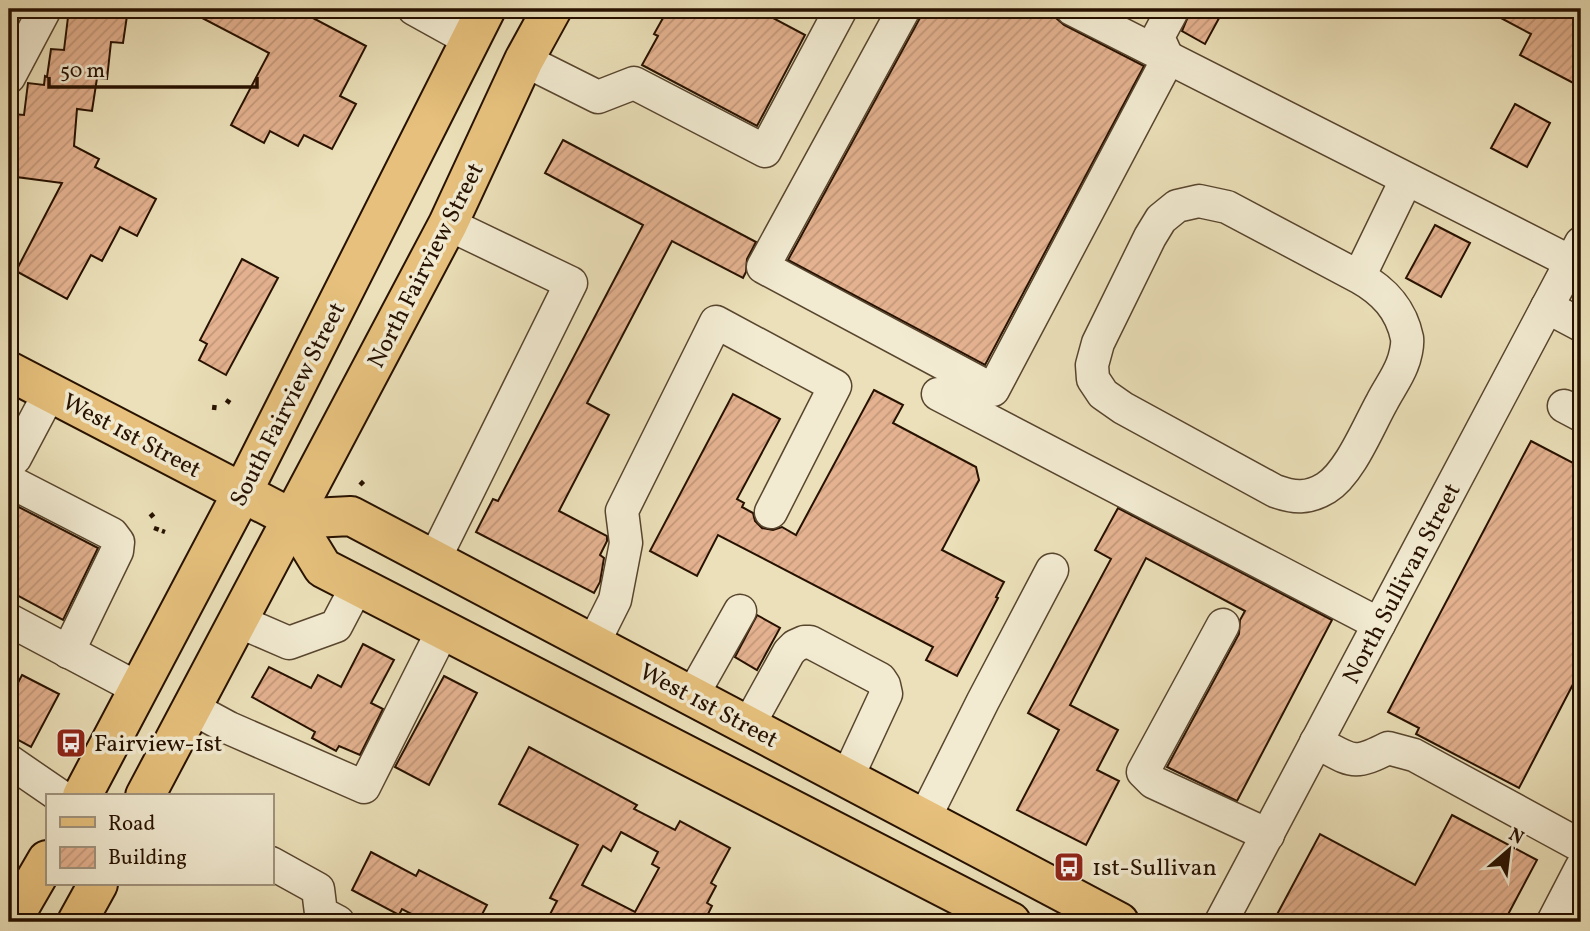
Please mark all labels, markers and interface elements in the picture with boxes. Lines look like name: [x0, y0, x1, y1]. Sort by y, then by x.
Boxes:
scale bar: [49, 46, 257, 90]
text: 50 m: [60, 57, 105, 86]
street label: North Fairview Street: [360, 157, 493, 374]
street label: South Fairview Street: [223, 297, 355, 513]
street label: West 1st Street: [56, 386, 206, 488]
street label: North Sullivan Street: [1335, 477, 1470, 690]
street label: West 1st Street: [633, 656, 783, 758]
bus stop icon: Fairview-1st: [54, 726, 88, 760]
place label: Fairview-1st: [94, 728, 222, 762]
legend: [46, 794, 273, 886]
text: Road: [108, 810, 155, 839]
north arrow: [1474, 816, 1544, 886]
text: N: [1504, 822, 1528, 852]
text: Building: [108, 844, 187, 873]
bus stop icon: 1st-Sullivan: [1052, 850, 1086, 884]
place label: 1st-Sullivan: [1092, 852, 1217, 886]

